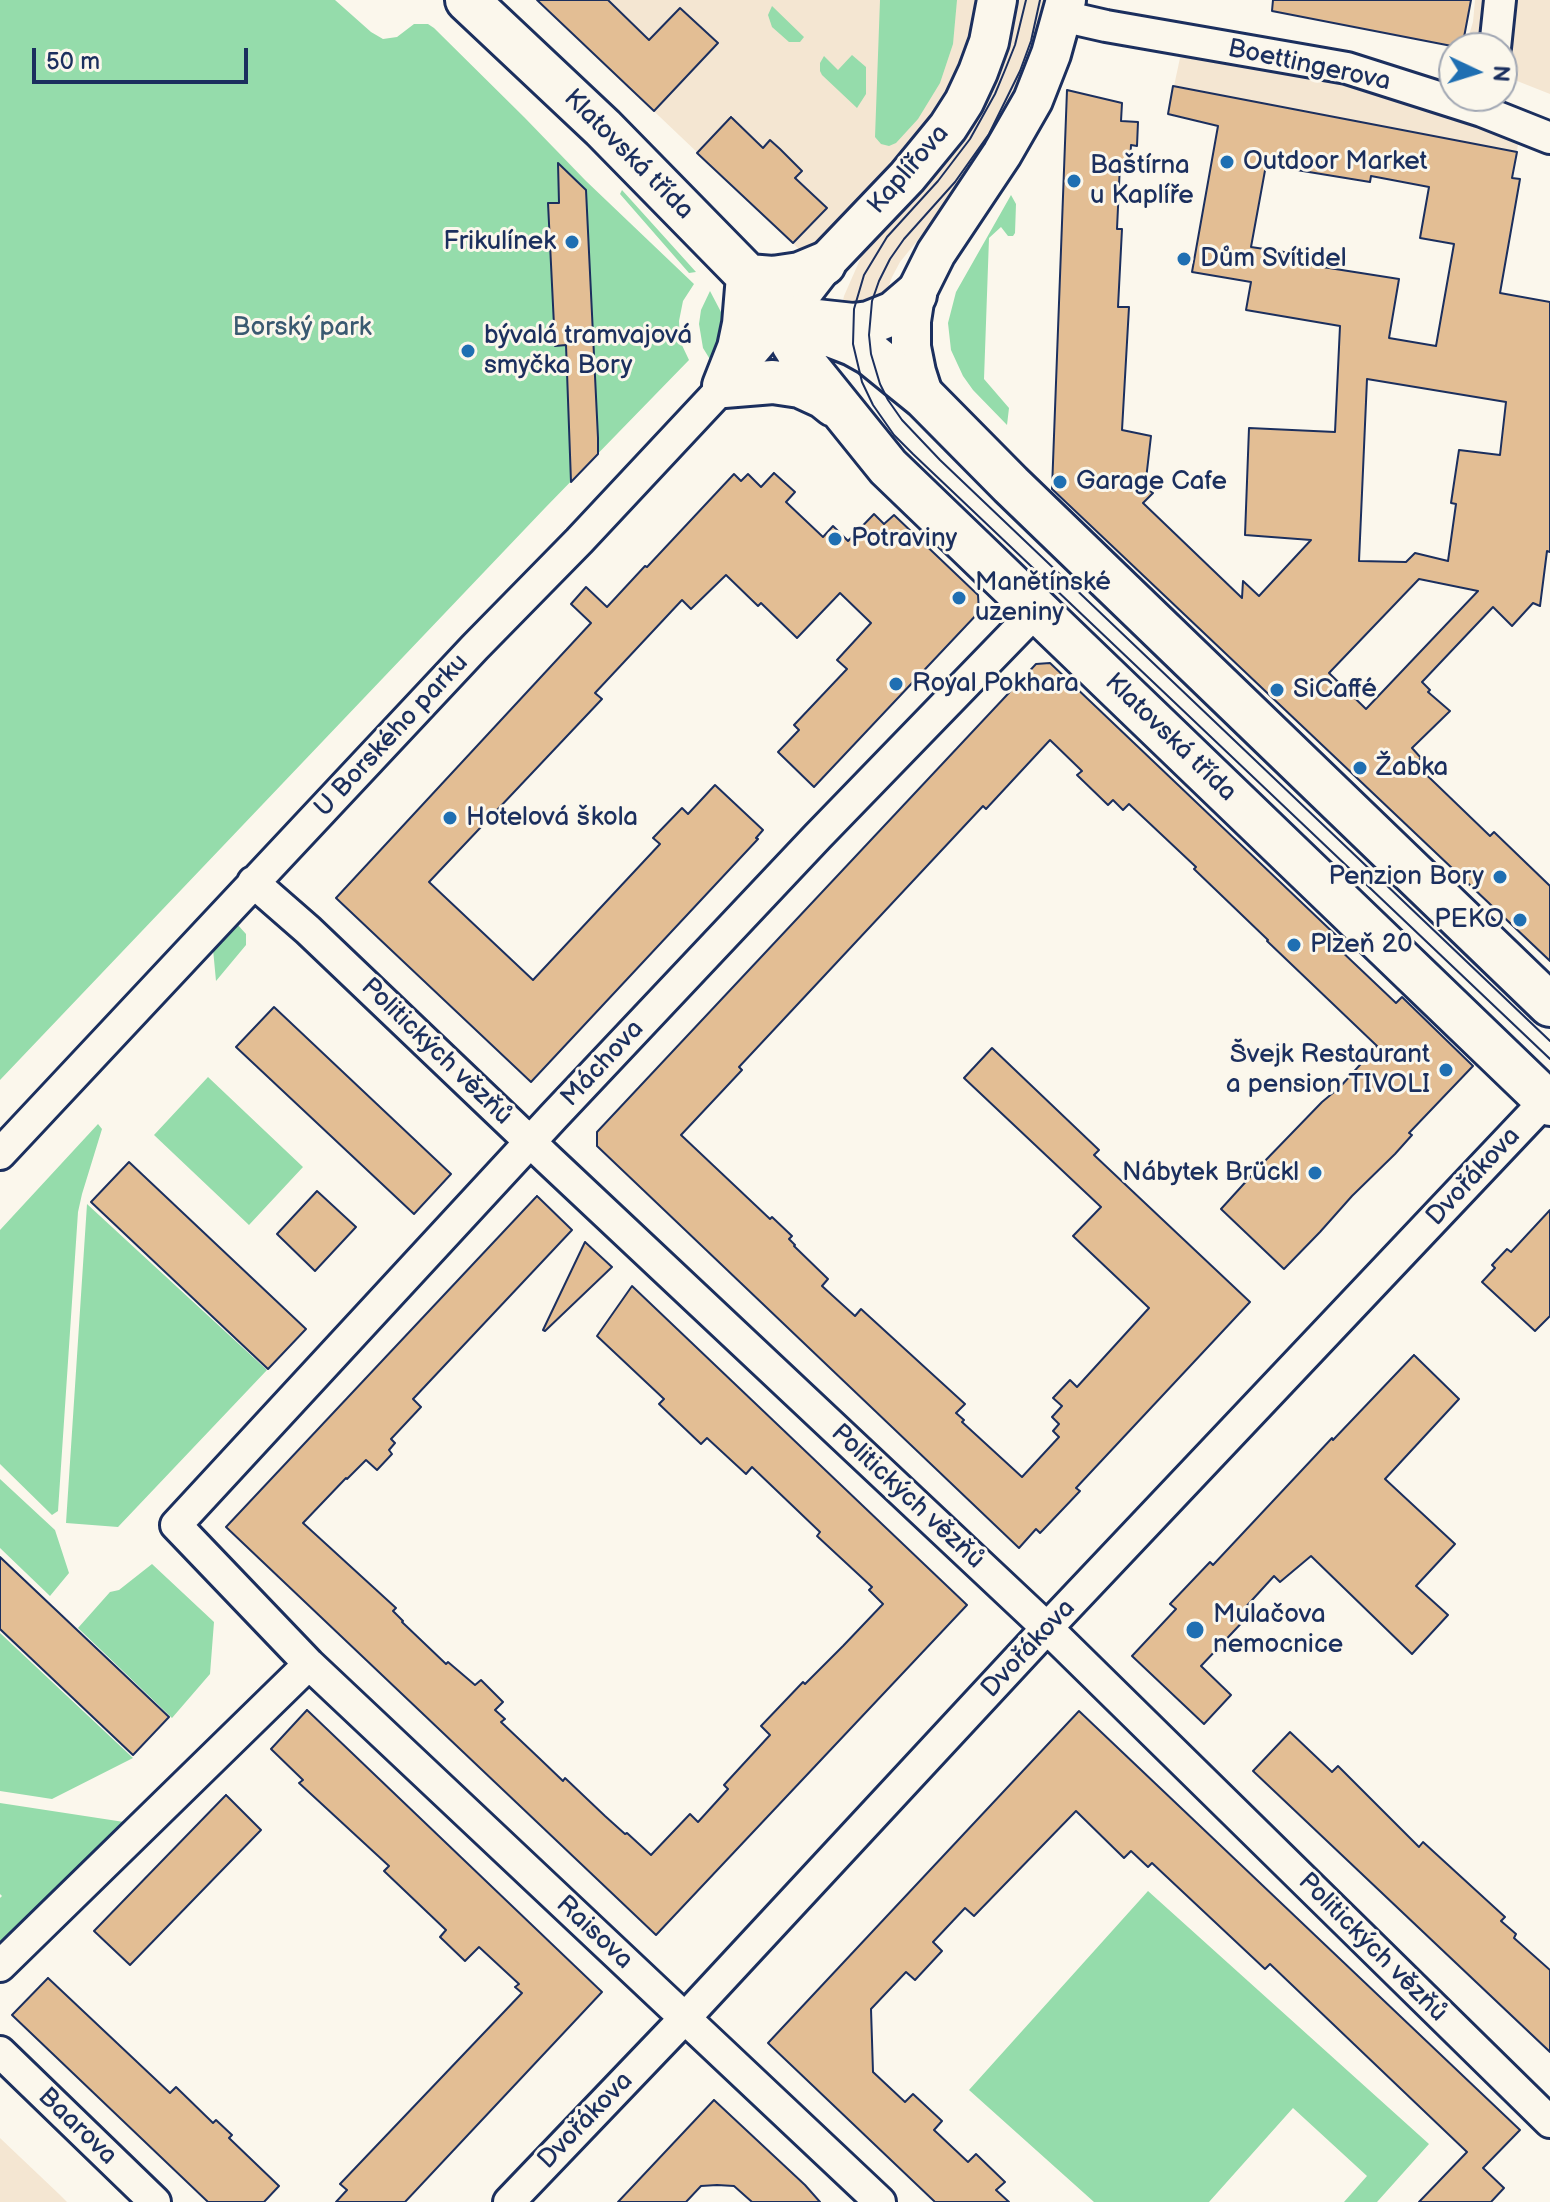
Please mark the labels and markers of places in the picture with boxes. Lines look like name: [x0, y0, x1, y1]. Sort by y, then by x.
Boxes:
place label: Outdoor Market: [1243, 146, 1428, 178]
place label: Baštírna u Kaplíře: [1090, 150, 1194, 212]
marker: Outdoor Market: [1218, 153, 1236, 171]
marker: Baštírna u Kaplíře: [1065, 172, 1083, 190]
place label: Frikulínek: [443, 226, 556, 258]
marker: Frikulínek: [563, 233, 581, 251]
place label: Dům Svítidel: [1200, 243, 1347, 275]
marker: Dům Svítidel: [1175, 250, 1193, 268]
place label: bývalá tramvajová smyčka Bory: [484, 320, 692, 382]
marker: bývalá tramvajová smyčka Bory: [459, 342, 477, 360]
place label: Garage Cafe: [1076, 466, 1227, 498]
marker: Garage Cafe: [1051, 473, 1069, 491]
place label: Potraviny: [851, 523, 957, 555]
marker: Potraviny: [826, 530, 844, 548]
place label: Manětínské uzeniny: [975, 567, 1111, 628]
marker: Manětínské uzeniny: [950, 589, 968, 607]
place label: Royal Pokhara: [912, 668, 1079, 700]
place label: SiCaffé: [1293, 674, 1377, 706]
marker: Royal Pokhara: [887, 675, 905, 693]
marker: SiCaffé: [1268, 681, 1286, 699]
place label: Žabka: [1376, 752, 1448, 784]
marker: Žabka: [1351, 759, 1369, 777]
place label: Hotelová škola: [466, 802, 638, 834]
marker: Hotelová škola: [441, 809, 459, 827]
place label: Penzion Bory: [1329, 861, 1484, 893]
marker: Penzion Bory: [1491, 868, 1509, 886]
place label: PEKO: [1434, 904, 1504, 936]
marker: PEKO: [1511, 911, 1529, 929]
place label: Plzeň 20: [1310, 929, 1412, 961]
marker: Plzeň 20: [1285, 936, 1303, 954]
place label: Švejk Restaurant a pension TIVOLI: [1226, 1039, 1430, 1100]
marker: Švejk Restaurant a pension TIVOLI: [1437, 1061, 1455, 1079]
place label: Nábytek Brückl: [1122, 1157, 1299, 1189]
marker: Nábytek Brückl: [1306, 1164, 1324, 1182]
place label: Mulačova nemocnice: [1213, 1599, 1343, 1660]
marker: Mulačova nemocnice: [1184, 1619, 1206, 1641]

